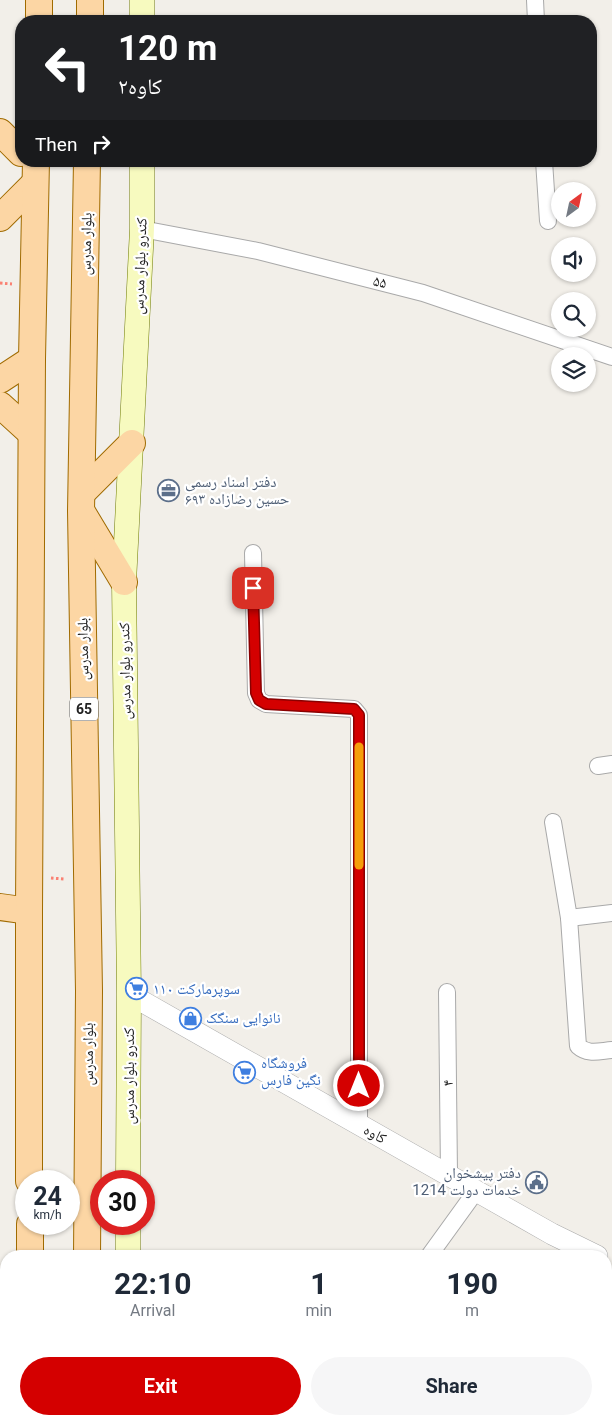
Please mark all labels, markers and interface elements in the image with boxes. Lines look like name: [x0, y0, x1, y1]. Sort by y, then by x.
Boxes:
text: 120 m: [118, 28, 217, 69]
icon: left: [35, 35, 100, 100]
text: کاوه۲: [118, 74, 162, 99]
icon: right: [87, 130, 115, 158]
text: Then: [35, 133, 77, 156]
north arrow: [551, 182, 596, 228]
map controls: [551, 182, 596, 392]
street label: بلوار مدرس: [76, 212, 97, 276]
street label: کندرو بلوار مدرس: [129, 217, 152, 315]
button: sound: [551, 237, 596, 282]
street label: ۵۵: [371, 272, 389, 292]
button: search: [551, 292, 596, 337]
button: layers: [551, 347, 596, 392]
place label: دفتر اسناد رسمی ۶۹۳ حسین رضازاده: [185, 473, 290, 509]
office icon: دفتر اسناد رسمی ۶۹۳ حسین رضازاده: [157, 479, 181, 503]
pin: [232, 567, 274, 609]
icon: arrive: [239, 574, 267, 602]
street label: بلوار مدرس: [73, 617, 94, 681]
street label: کندرو بلوار مدرس: [115, 622, 136, 720]
road number: 65: [70, 698, 98, 721]
supermarket icon: سوپرمارکت ۱۱۰: [125, 977, 149, 1001]
place label: سوپرمارکت ۱۱۰: [153, 980, 240, 998]
shop icon: نانوایی سنگک: [178, 1006, 202, 1030]
place label: نانوایی سنگک: [206, 1009, 281, 1028]
street label: بلوار مدرس: [79, 1023, 98, 1085]
street label: کندرو بلوار مدرس: [120, 1027, 139, 1125]
place label: فروشگاه نگین فارس: [261, 1054, 321, 1090]
position arrow: [332, 1059, 384, 1111]
supermarket icon: فروشگاه نگین فارس: [233, 1060, 257, 1084]
street label: ۴: [439, 1079, 457, 1087]
street label: کاوه: [361, 1121, 389, 1147]
place label: دفتر پیشخوان خدمات دولت 1214: [412, 1164, 521, 1199]
speed limit sign: 30: [90, 1170, 155, 1235]
public building icon: دفتر پیشخوان خدمات دولت 1214: [525, 1170, 549, 1194]
text: 24: [33, 1182, 62, 1211]
text: km/h: [33, 1208, 62, 1222]
text: 22:10: [114, 1266, 191, 1301]
text: 1: [310, 1266, 327, 1301]
text: 190: [446, 1266, 498, 1301]
text: Arrival: [130, 1301, 175, 1320]
text: min: [305, 1301, 332, 1320]
text: m: [465, 1301, 479, 1320]
button: Exit: [20, 1357, 301, 1415]
button: Share: [311, 1357, 592, 1415]

